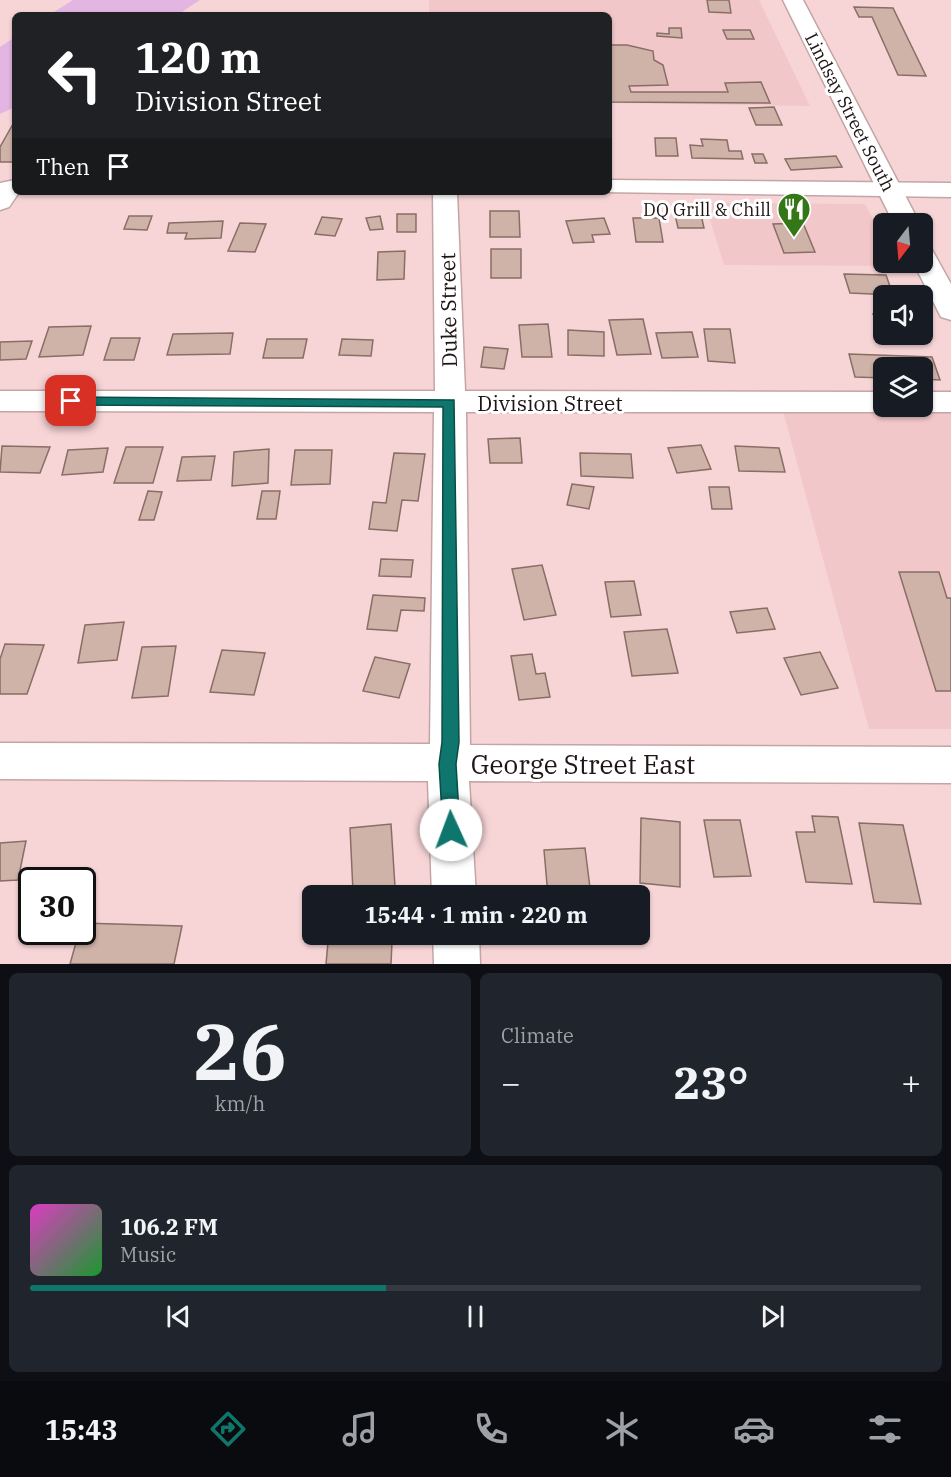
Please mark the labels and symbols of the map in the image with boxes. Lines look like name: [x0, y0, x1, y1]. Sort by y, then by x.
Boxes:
street label: Lindsay Street South: [800, 29, 900, 195]
restaurant icon: DQ Grill & Chill: [776, 191, 812, 238]
place label: DQ Grill & Chill: [643, 198, 771, 221]
north arrow: [873, 213, 933, 273]
street label: Duke Street: [433, 252, 463, 368]
pin: [45, 375, 96, 426]
street label: Division Street: [477, 389, 623, 417]
street label: George Street East: [471, 747, 695, 781]
position arrow: [419, 798, 483, 862]
speed limit sign: 30: [18, 867, 96, 945]

